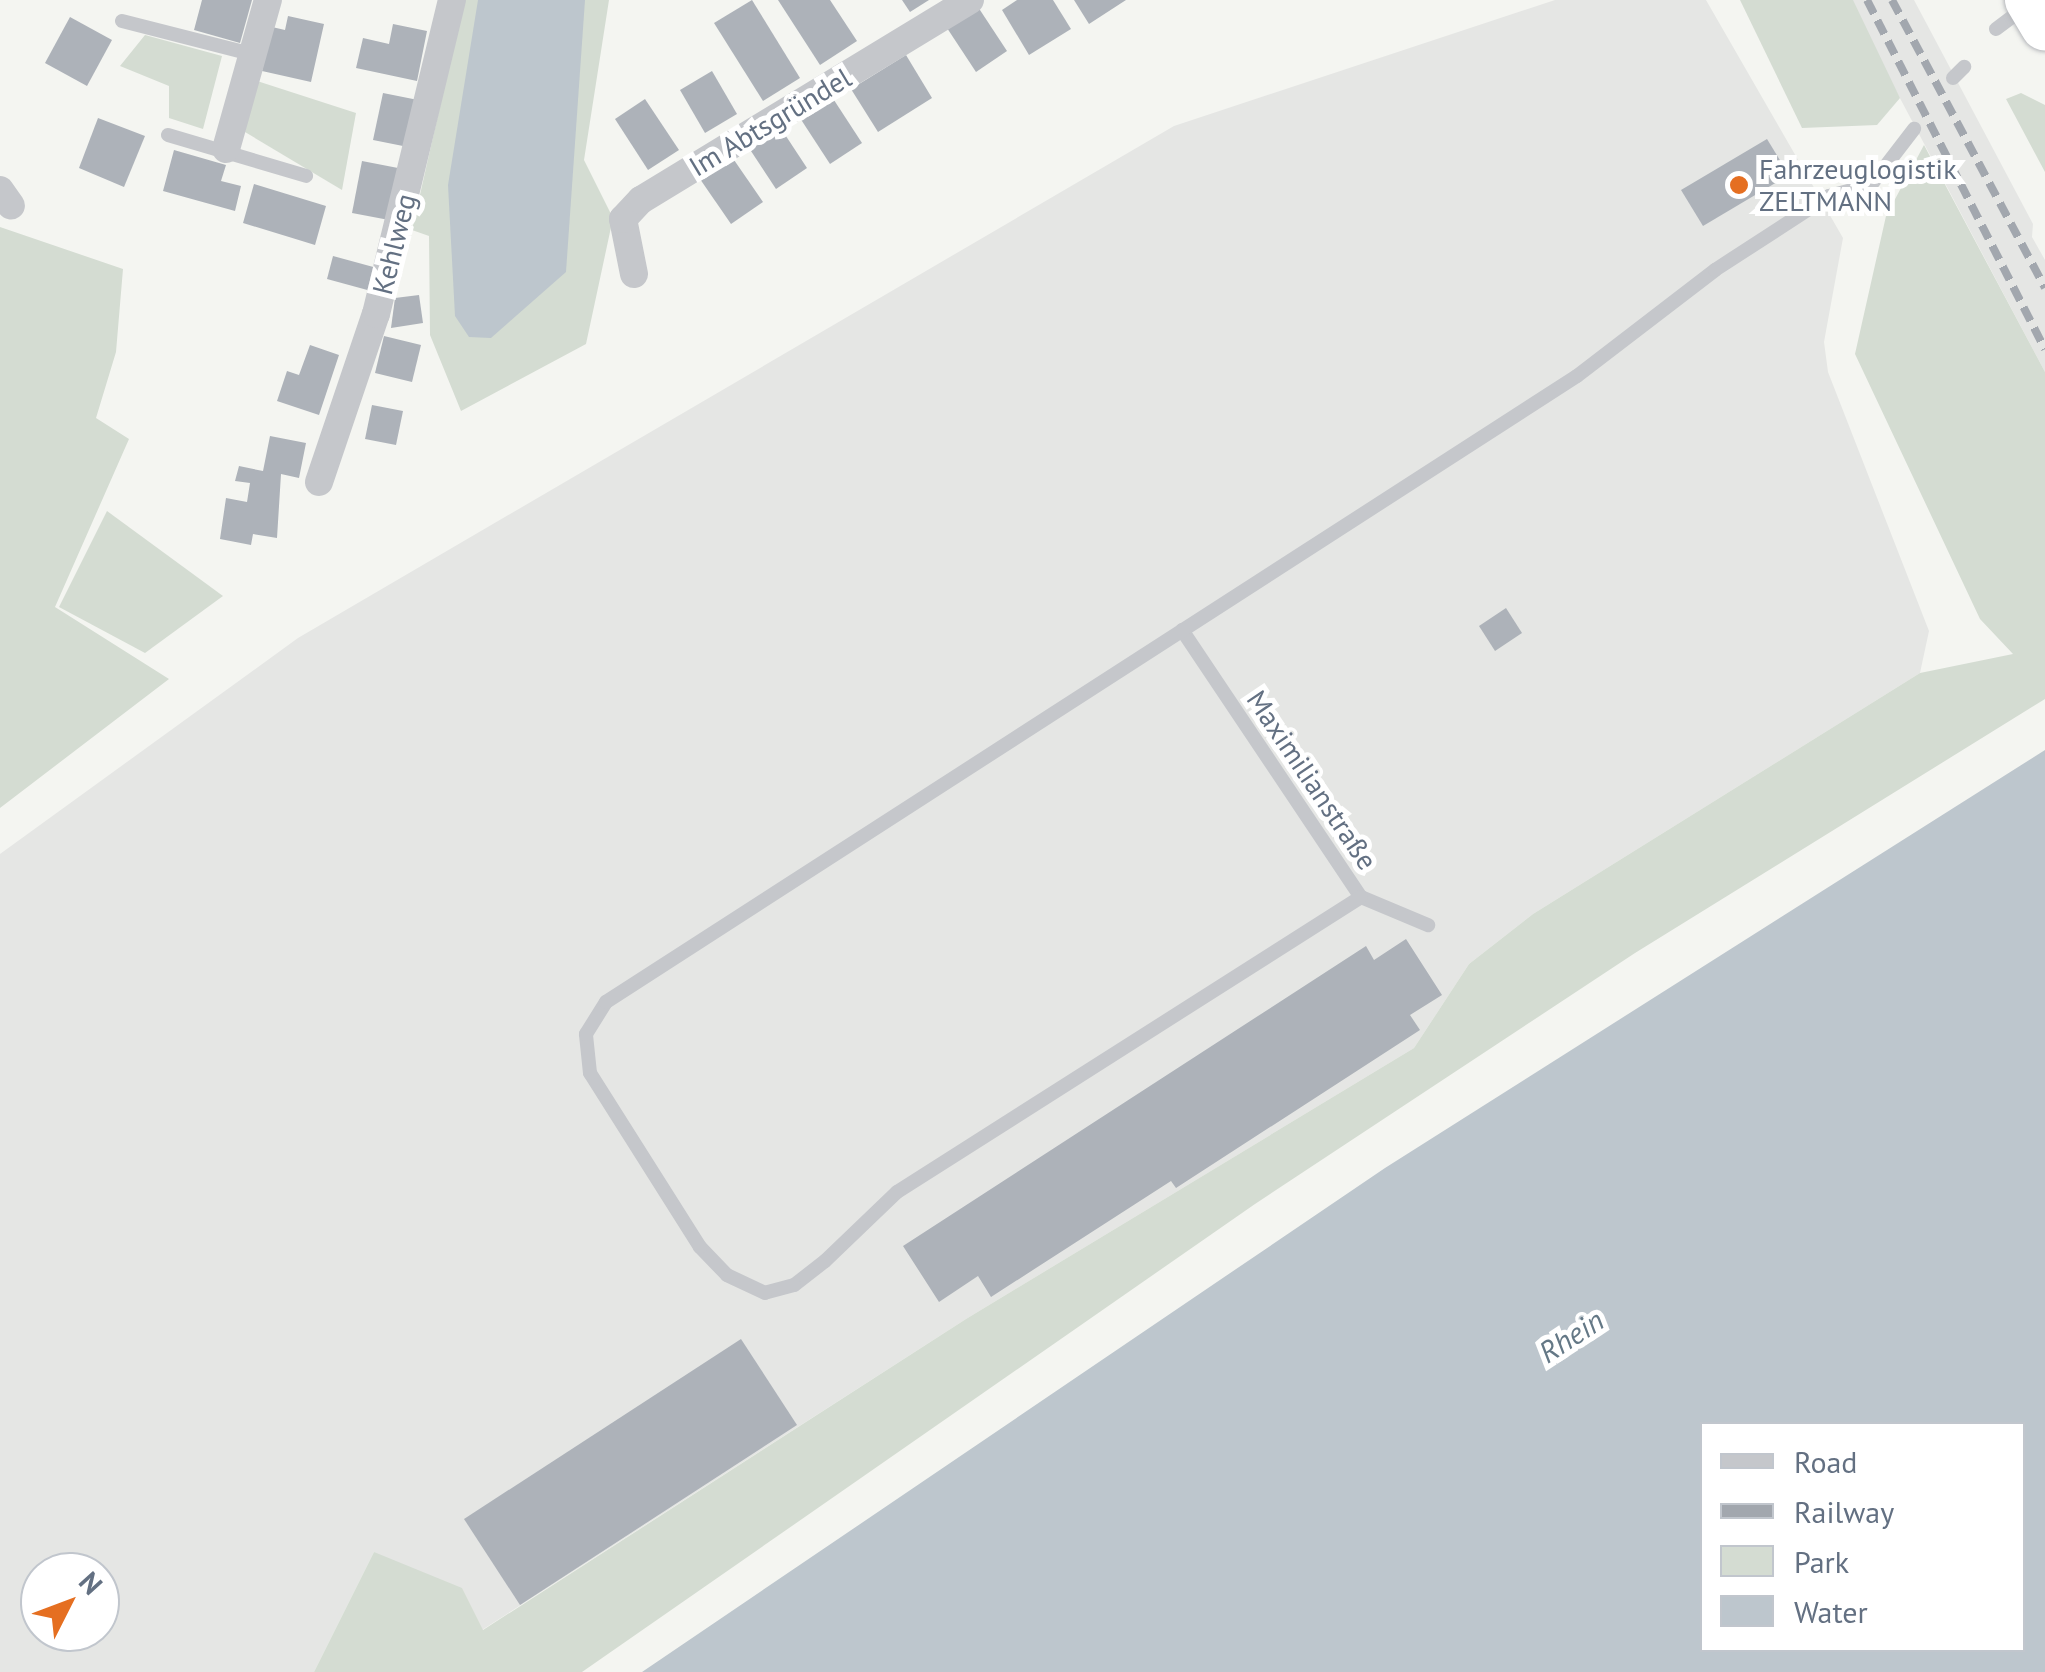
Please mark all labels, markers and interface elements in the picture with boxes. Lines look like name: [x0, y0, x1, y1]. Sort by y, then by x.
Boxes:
street label: Im Abtsgründel: [683, 60, 857, 184]
place label: Fahrzeuglogistik ZELTMANN: [1759, 152, 1957, 218]
marker: Fahrzeuglogistik ZELTMANN: [1728, 174, 1750, 196]
street label: Kehlweg: [365, 190, 423, 298]
street label: Maximilianstraße: [1240, 684, 1384, 876]
water label: Rhein: [1532, 1302, 1610, 1370]
legend: [1700, 1422, 2025, 1652]
text: Road: [1794, 1442, 1858, 1481]
text: Railway: [1794, 1492, 1894, 1531]
text: Park: [1794, 1542, 1849, 1581]
north arrow: [20, 1552, 120, 1652]
text: N: [71, 1564, 111, 1602]
text: Water: [1794, 1592, 1868, 1631]

